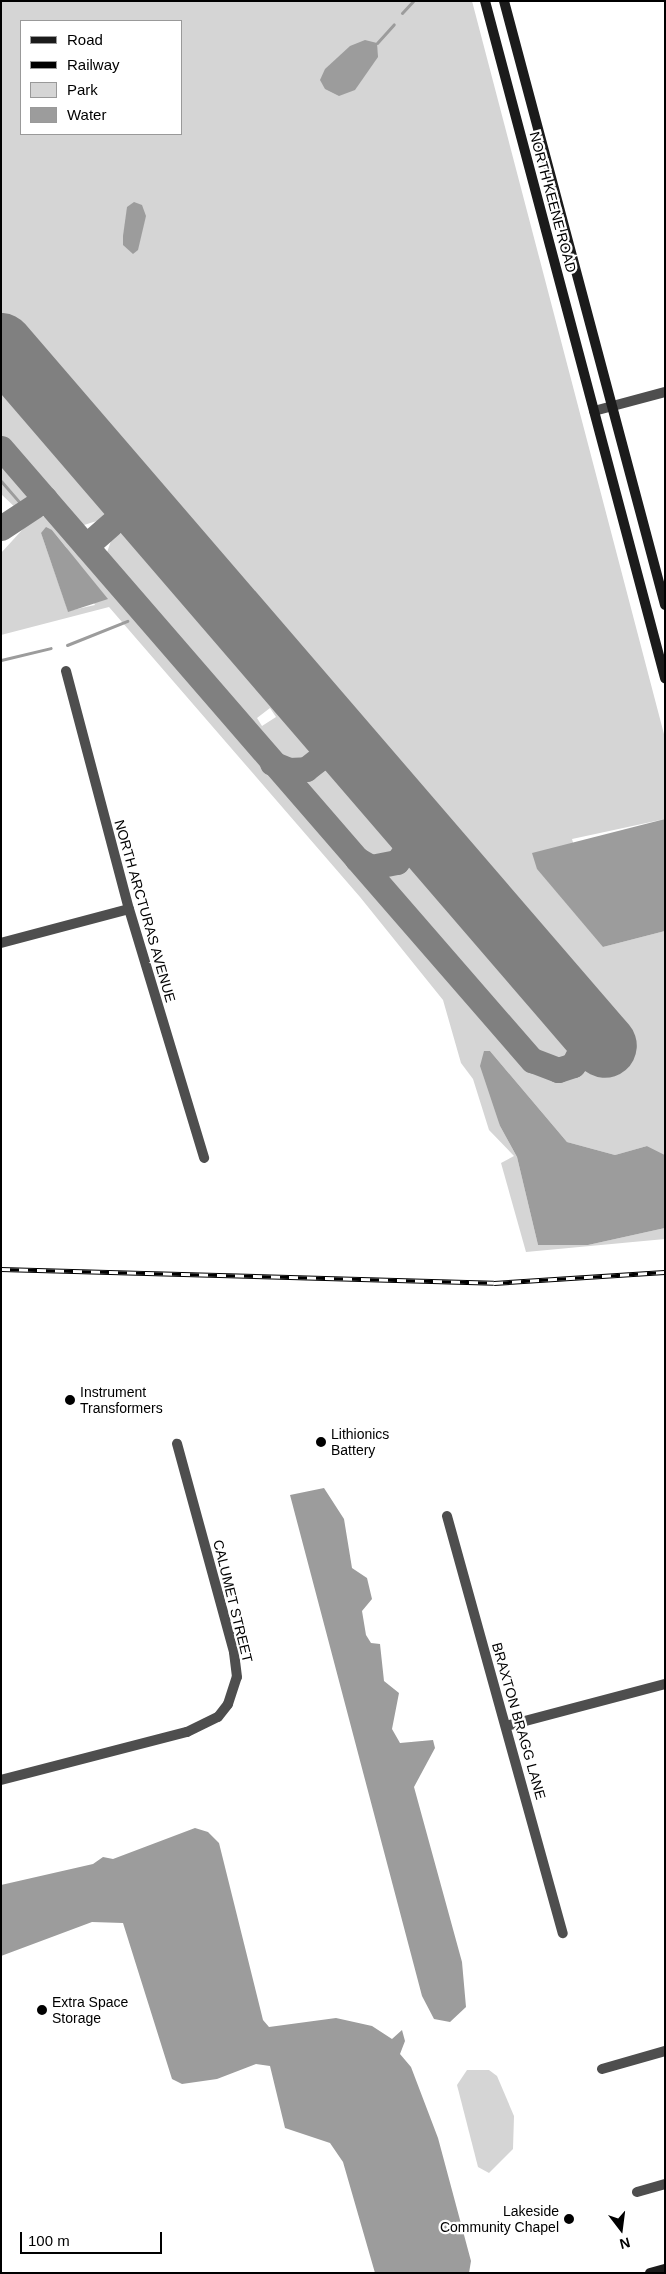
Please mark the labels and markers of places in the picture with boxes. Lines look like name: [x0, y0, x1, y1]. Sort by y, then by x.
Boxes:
place label: Instrument Transformers: [80, 1384, 163, 1416]
marker: Instrument Transformers: [64, 1394, 76, 1406]
place label: Lithionics Battery: [331, 1426, 389, 1458]
marker: Lithionics Battery: [315, 1436, 327, 1448]
place label: Extra Space Storage: [52, 1994, 128, 2026]
marker: Extra Space Storage: [36, 2004, 48, 2016]
place label: Lakeside Community Chapel: [440, 2203, 559, 2236]
marker: Lakeside Community Chapel: [563, 2213, 575, 2225]

